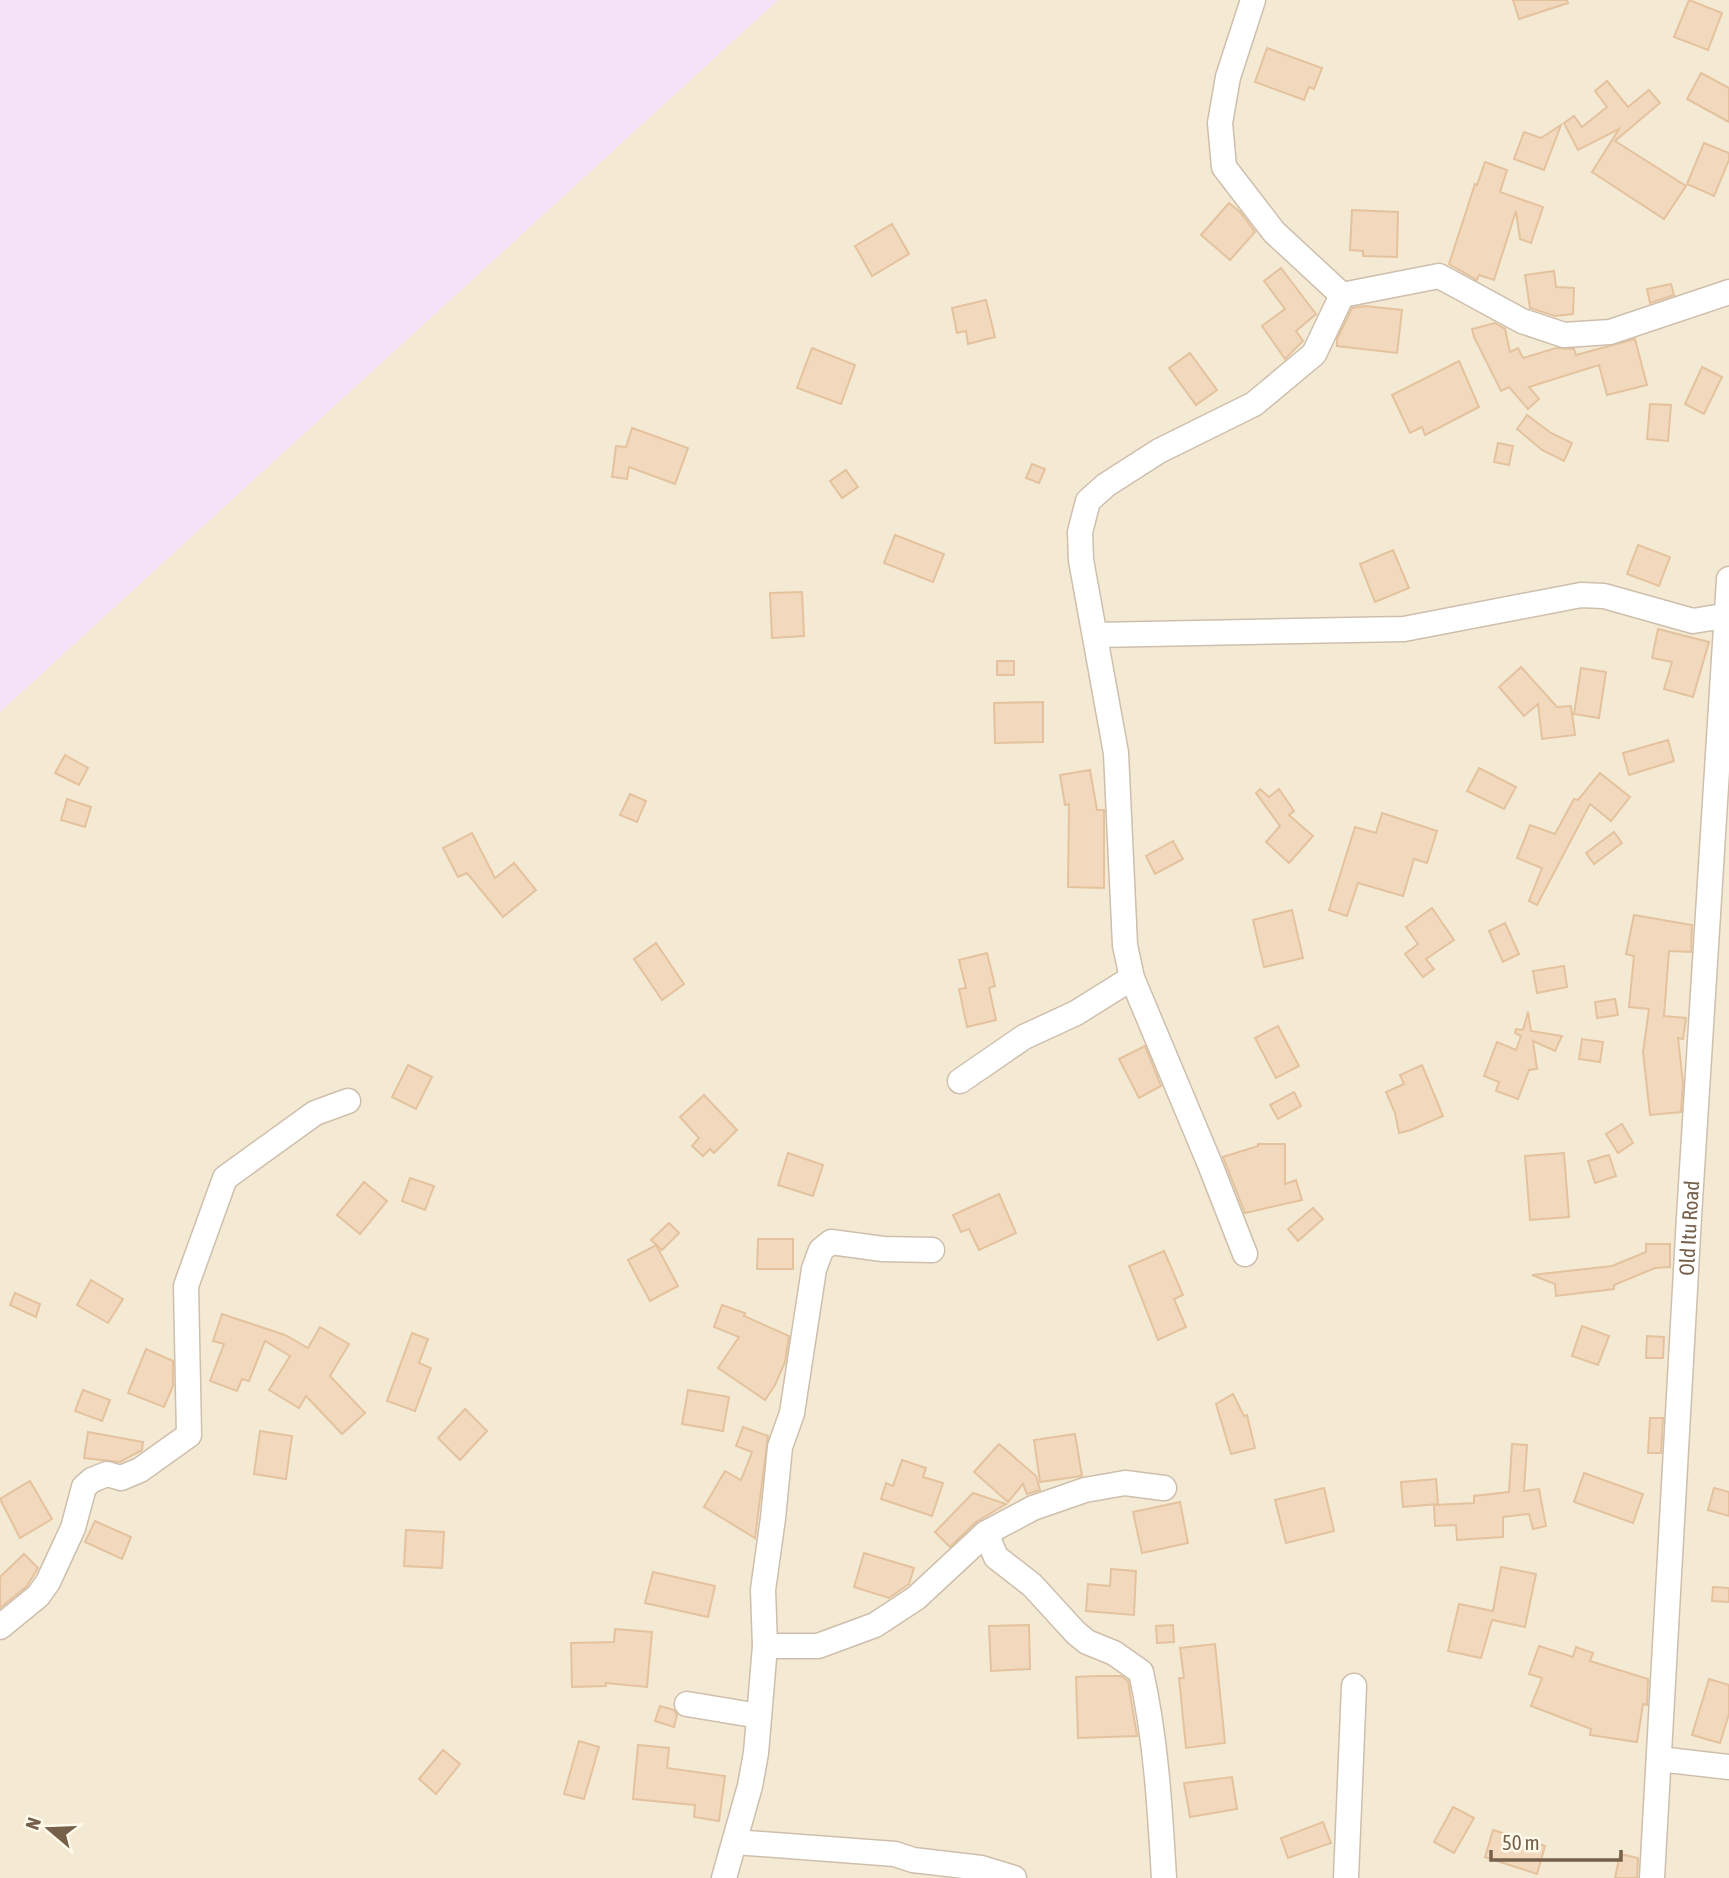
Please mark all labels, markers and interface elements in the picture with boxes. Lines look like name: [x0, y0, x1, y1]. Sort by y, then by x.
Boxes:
street label: Old Itu Road: [1674, 1180, 1703, 1276]
north arrow: [14, 1794, 84, 1864]
text: N: [21, 1815, 45, 1832]
scale bar: [1491, 1818, 1620, 1862]
text: 50 m: [1502, 1830, 1540, 1854]

